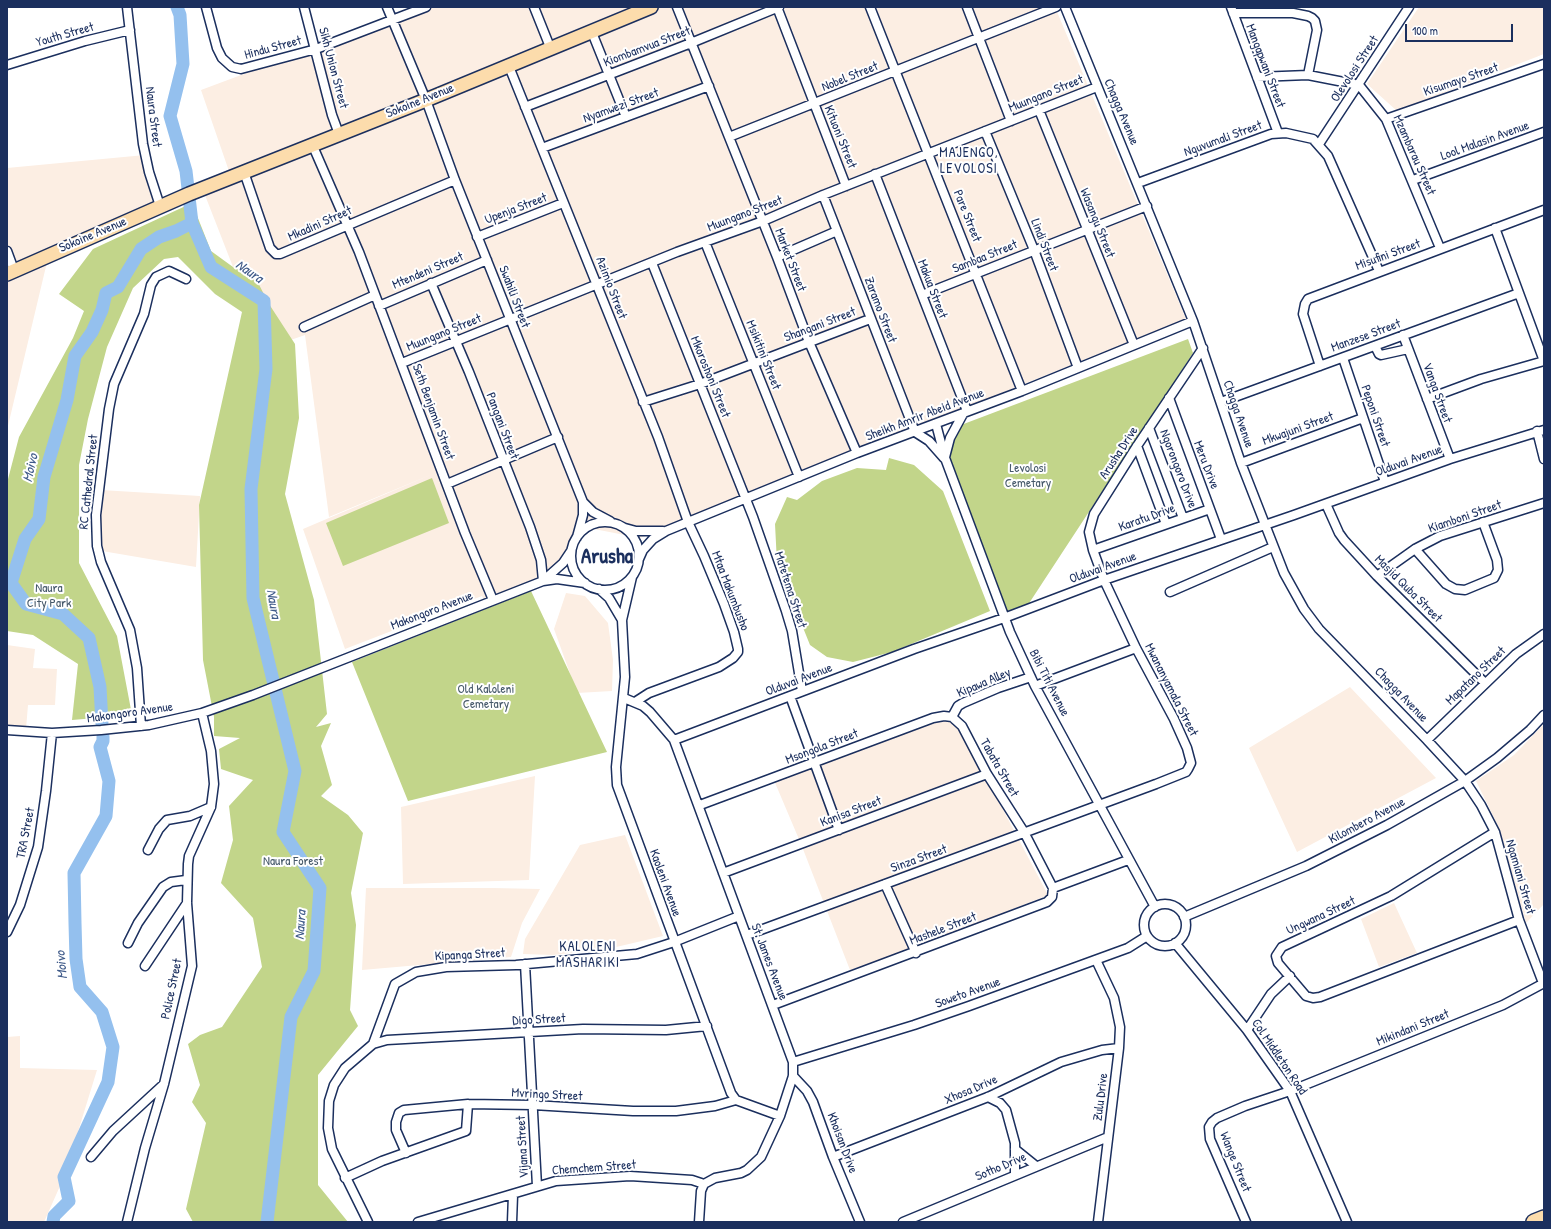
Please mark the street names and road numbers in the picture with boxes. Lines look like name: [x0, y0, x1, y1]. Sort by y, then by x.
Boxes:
street label: Youth Street: [34, 19, 96, 51]
street label: Mangapwani Street: [1242, 22, 1288, 110]
street label: Kiombamvua Street: [601, 23, 693, 71]
street label: Sikh Union Street: [315, 26, 351, 110]
street label: Hindu Street: [243, 33, 303, 63]
street label: Olevolosi Street: [1328, 33, 1382, 105]
street label: Nobel Street: [820, 59, 880, 95]
street label: Kisumayo Street: [1422, 60, 1500, 100]
street label: Muungano Street: [1006, 72, 1086, 116]
street label: Chagga Avenue: [1100, 77, 1142, 147]
street label: Sokoine Avenue: [384, 80, 456, 122]
street label: Nyamwezi Street: [581, 85, 661, 127]
street label: Naura Street: [142, 86, 164, 148]
street label: Kituoni Street: [820, 103, 860, 171]
street label: Mzambarau Street: [1389, 112, 1439, 198]
street label: Nguvumali Street: [1182, 118, 1264, 160]
street label: Lool Malasin Avenue: [1439, 118, 1531, 164]
street label: Wasangu Street: [1076, 186, 1118, 260]
street label: Pare Street: [950, 188, 984, 244]
street label: Upenja Street: [483, 190, 549, 228]
street label: Muungano Street: [705, 193, 785, 235]
street label: Mkadini Street: [286, 203, 354, 245]
street label: Sokoine Avenue: [57, 214, 129, 256]
street label: Lindi Street: [1027, 217, 1061, 273]
street label: Market Street: [771, 226, 809, 294]
street label: Misufini Street: [1353, 236, 1423, 274]
street label: Sambaa Street: [950, 237, 1020, 277]
street label: Mtendeni Street: [390, 249, 466, 293]
street label: Azimio Street: [592, 255, 630, 321]
street label: Makua Street: [914, 257, 950, 321]
street label: Swahili Street: [495, 264, 533, 330]
street label: Zaramo Street: [860, 275, 900, 345]
street label: Shangani Street: [782, 304, 858, 346]
street label: Muungano Street: [404, 311, 484, 355]
street label: Manzese Street: [1329, 316, 1403, 356]
street label: Msikitini Street: [742, 318, 784, 392]
street label: Mkoroshoni Street: [687, 334, 733, 420]
street label: Vanga Street: [1419, 361, 1455, 425]
street label: Seth Benjamin Street: [408, 362, 458, 462]
street label: Chagga Avenue: [1219, 378, 1257, 450]
street label: Peponi Street: [1357, 383, 1393, 449]
street label: Sheikh Amrir Abeid Avenue: [864, 385, 986, 445]
street label: Pangani Street: [482, 390, 522, 462]
street label: Mkwajuni Street: [1260, 409, 1336, 449]
street label: Arusha Drive: [1096, 424, 1142, 482]
street label: Ngorongoro Drive: [1156, 428, 1200, 510]
street label: RC Cathedral Street: [76, 434, 102, 530]
street label: Meru Drive: [1190, 439, 1222, 491]
street label: Olduvai Avenue: [1373, 442, 1445, 480]
street label: Kiamboni Street: [1426, 497, 1504, 537]
street label: Karatu Drive: [1117, 501, 1177, 535]
street label: Mtaa Makumbusho: [708, 549, 752, 633]
street label: Olduvai Avenue: [1067, 549, 1139, 587]
street label: Matetema Street: [770, 550, 810, 630]
street label: Masjid Quba Street: [1371, 552, 1445, 626]
street label: Makongoro Avenue: [389, 588, 475, 634]
street label: Mwananyamala Street: [1141, 641, 1201, 739]
street label: Mapatano Street: [1443, 643, 1509, 709]
street label: Bibi Titi Avenue: [1025, 647, 1073, 719]
street label: Olduvai Avenue: [763, 660, 835, 700]
street label: Chagga Avenue: [1371, 664, 1431, 726]
street label: Kipawa Alley: [955, 665, 1013, 701]
street label: Makongoro Avenue: [86, 699, 174, 727]
street label: Msongola Street: [783, 726, 861, 768]
street label: Tabata Street: [976, 736, 1022, 800]
street label: Kanisa Street: [818, 793, 884, 831]
street label: Kilombero Avenue: [1326, 794, 1408, 848]
street label: TRA Street: [13, 806, 39, 860]
street label: Ngamiani Street: [1502, 838, 1538, 916]
street label: Sinza Street: [889, 842, 949, 876]
street label: Kaoleni Avenue: [646, 847, 684, 919]
street label: Ungwana Street: [1284, 893, 1358, 939]
street label: Mashele Street: [907, 909, 979, 949]
street label: St. James Avenue: [747, 921, 791, 1003]
street label: Kipanga Street: [434, 945, 506, 965]
street label: Police Street: [158, 957, 186, 1021]
street label: Soweto Avenue: [933, 974, 1003, 1012]
street label: Mikindani Street: [1374, 1006, 1452, 1050]
street label: Digo Street: [512, 1011, 566, 1029]
street label: Col Middleton Road: [1248, 1016, 1310, 1098]
street label: Xhosa Drive: [942, 1072, 1000, 1108]
street label: Zulu Drive: [1090, 1072, 1112, 1122]
street label: Mvringo Street: [511, 1085, 583, 1105]
street label: Khoisan Drive: [823, 1110, 861, 1176]
street label: Vijana Street: [514, 1115, 532, 1179]
street label: Wange Street: [1216, 1130, 1254, 1194]
street label: Sotho Drive: [973, 1149, 1029, 1185]
street label: Chemchem Street: [551, 1157, 637, 1179]

